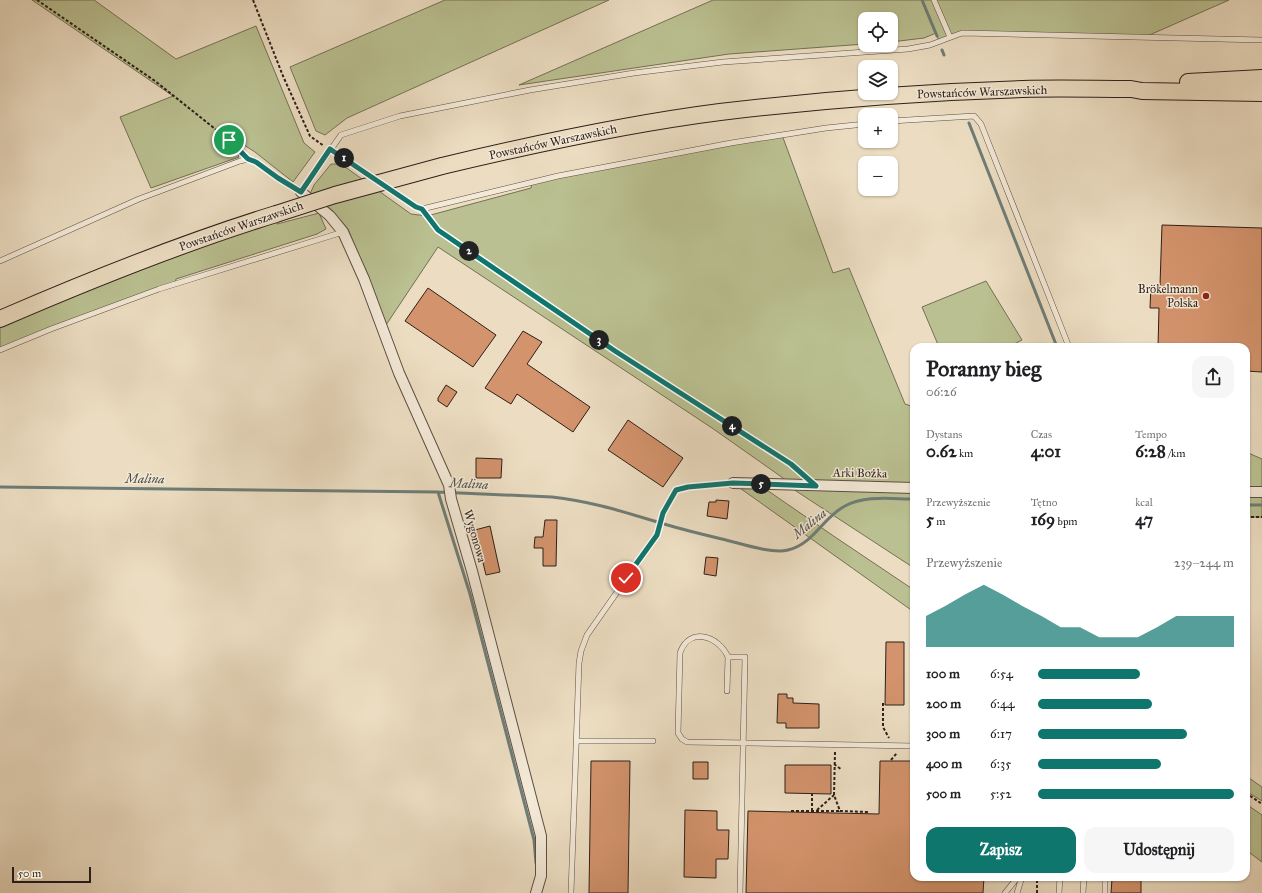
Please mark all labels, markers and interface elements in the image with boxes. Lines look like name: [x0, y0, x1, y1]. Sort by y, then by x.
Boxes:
map controls: [858, 12, 898, 196]
button: locate: [858, 12, 898, 52]
button: layers: [858, 60, 898, 100]
street label: Powstańców Warszawskich: [917, 83, 1048, 101]
button: +: [858, 108, 898, 148]
street label: Powstańców Warszawskich: [488, 122, 619, 162]
pin: [212, 123, 246, 157]
icon: arrive: [218, 129, 240, 151]
pin: 1: [334, 148, 354, 168]
text: 1: [342, 151, 346, 164]
button: −: [858, 156, 898, 196]
street label: Powstańców Warszawskich: [177, 198, 305, 254]
pin: 2: [459, 241, 479, 261]
text: 2: [466, 244, 472, 257]
place label: Brökelmann Polska: [1138, 282, 1199, 310]
marker: Brökelmann Polska: [1201, 291, 1211, 301]
pin: 3: [589, 330, 609, 350]
text: 3: [597, 333, 601, 346]
text: Poranny bieg: [926, 355, 1041, 382]
button: share: [1192, 356, 1234, 398]
text: 06:26: [926, 384, 957, 400]
pin: 4: [722, 416, 742, 436]
text: 4: [729, 419, 735, 432]
text: Dystans: [926, 428, 962, 441]
text: Czas: [1031, 428, 1052, 441]
text: Tempo: [1135, 428, 1167, 441]
text: 0.62: [926, 441, 957, 462]
text: 4:01: [1031, 441, 1061, 462]
text: 6:28: [1135, 441, 1166, 462]
text: km: [957, 447, 973, 460]
text: /km: [1166, 447, 1185, 460]
street label: Arki Bożka: [832, 466, 888, 480]
water label: Malina: [123, 471, 165, 487]
pin: 5: [751, 474, 771, 494]
water label: Malina: [447, 475, 489, 493]
text: 5: [758, 477, 764, 490]
text: Przewyższenie: [926, 496, 991, 509]
text: Tętno: [1031, 496, 1057, 509]
text: kcal: [1135, 496, 1153, 509]
water label: Malina: [788, 505, 830, 544]
street label: Wygonowa: [460, 508, 489, 565]
text: 5: [926, 509, 934, 530]
text: 169: [1031, 509, 1055, 530]
text: 47: [1135, 509, 1153, 530]
text: m: [934, 515, 946, 528]
text: bpm: [1055, 515, 1078, 528]
text: Przewyższenie: [926, 555, 1002, 571]
text: 239–244 m: [1174, 555, 1234, 571]
pin: [609, 561, 643, 595]
icon: check: [615, 567, 637, 589]
text: 100 m: [926, 666, 960, 682]
text: 6:54: [990, 666, 1013, 682]
text: 200 m: [926, 696, 961, 712]
text: 6:44: [990, 696, 1014, 712]
text: 300 m: [926, 726, 960, 742]
text: 6:17: [990, 726, 1012, 742]
text: 400 m: [926, 756, 962, 772]
text: 6:35: [990, 756, 1011, 772]
text: 500 m: [926, 786, 961, 802]
text: 5:52: [990, 786, 1012, 802]
button: Zapisz: [926, 827, 1076, 873]
button: Udostępnij: [1084, 827, 1234, 873]
scale bar: [12, 865, 91, 884]
text: 50 m: [18, 867, 41, 880]

